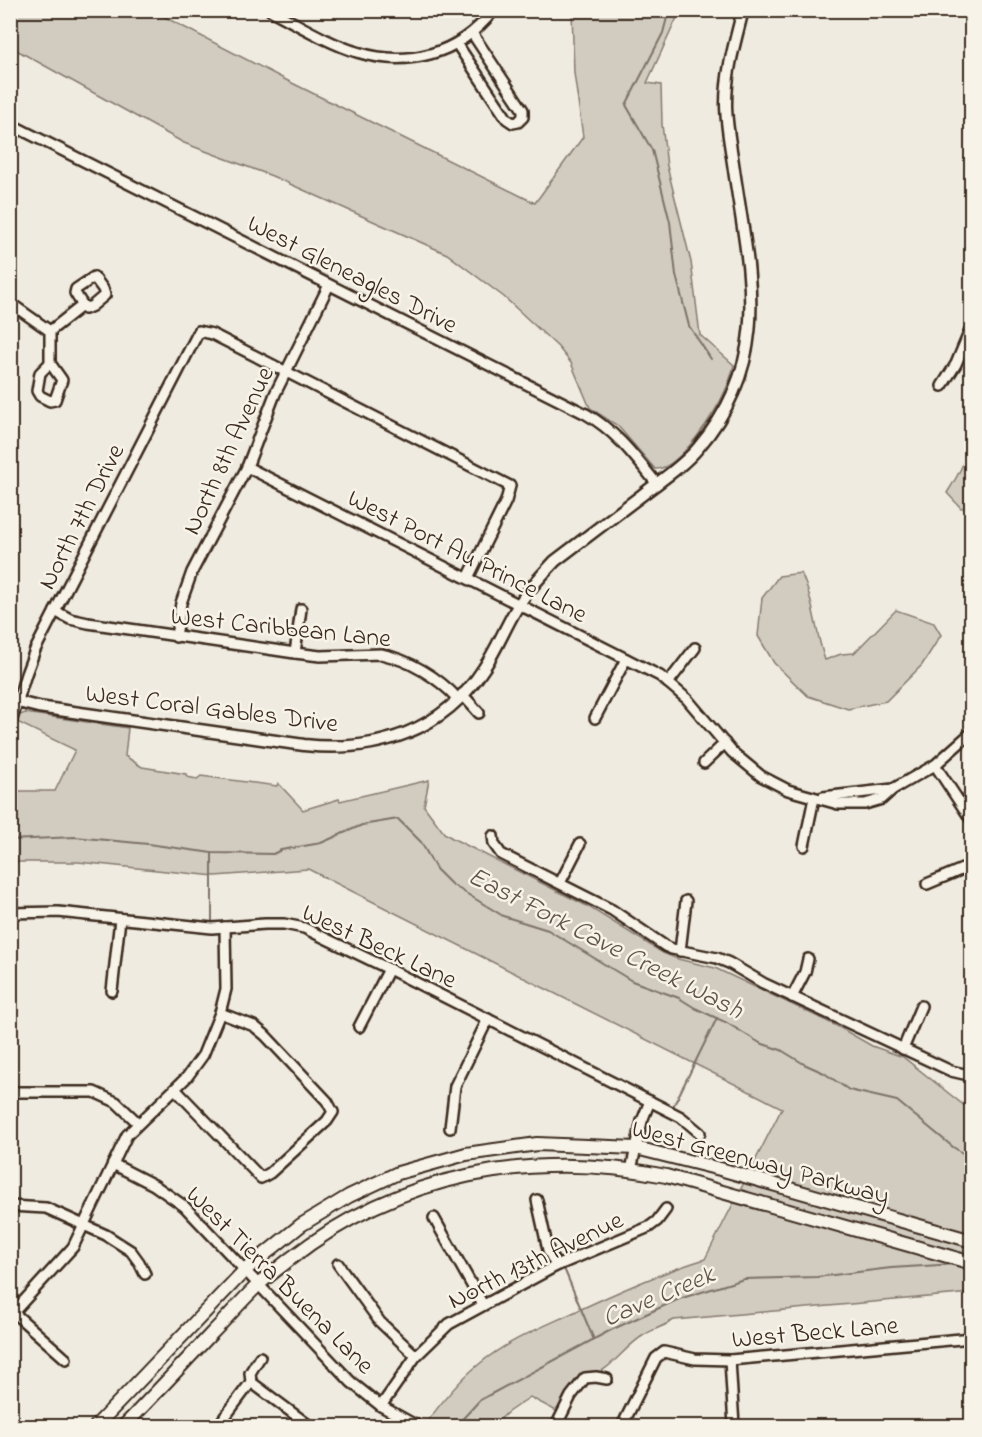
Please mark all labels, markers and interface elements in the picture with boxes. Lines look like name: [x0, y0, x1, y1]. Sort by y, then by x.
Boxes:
street label: West Gleneagles Drive: [240, 206, 464, 345]
street label: North 8th Avenue: [174, 361, 286, 542]
street label: North 7th Drive: [30, 437, 136, 597]
street label: West Port Au Prince Lane: [340, 481, 594, 635]
street label: West Caribbean Lane: [169, 599, 393, 659]
street label: West Coral Gables Drive: [83, 676, 341, 744]
water label: East Fork Cave Creek Wash: [461, 858, 750, 1031]
street label: West Beck Lane: [295, 895, 463, 1000]
street label: West Greenway Parkway: [627, 1111, 893, 1217]
street label: West Tierra Buena Lane: [176, 1178, 382, 1384]
street label: North 13th Avenue: [442, 1203, 631, 1321]
water label: Cave Creek: [597, 1256, 722, 1338]
street label: West Beck Lane: [730, 1308, 900, 1360]

